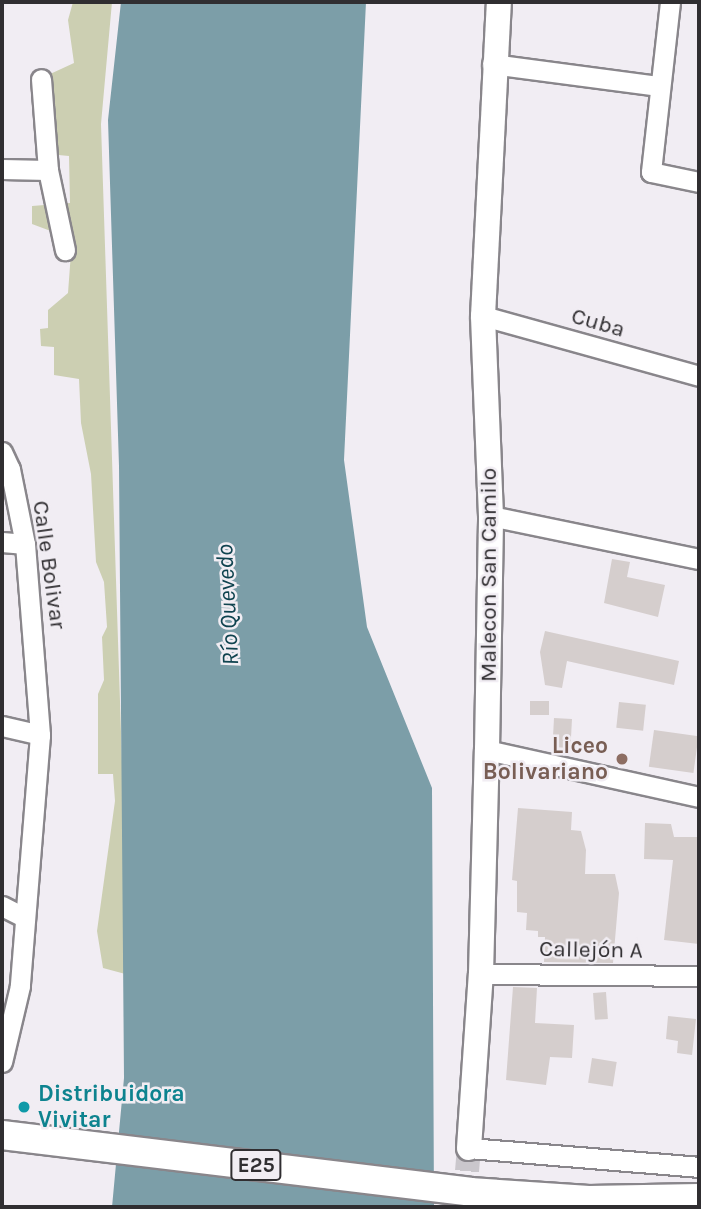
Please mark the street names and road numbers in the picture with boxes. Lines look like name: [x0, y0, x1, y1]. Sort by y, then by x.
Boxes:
street label: Cuba: [568, 302, 628, 344]
street label: Malecon San Camilo: [475, 468, 503, 682]
street label: Calle Bolivar: [26, 499, 72, 631]
street label: Callejón A: [539, 935, 643, 965]
road number: E25: [230, 1148, 282, 1182]

